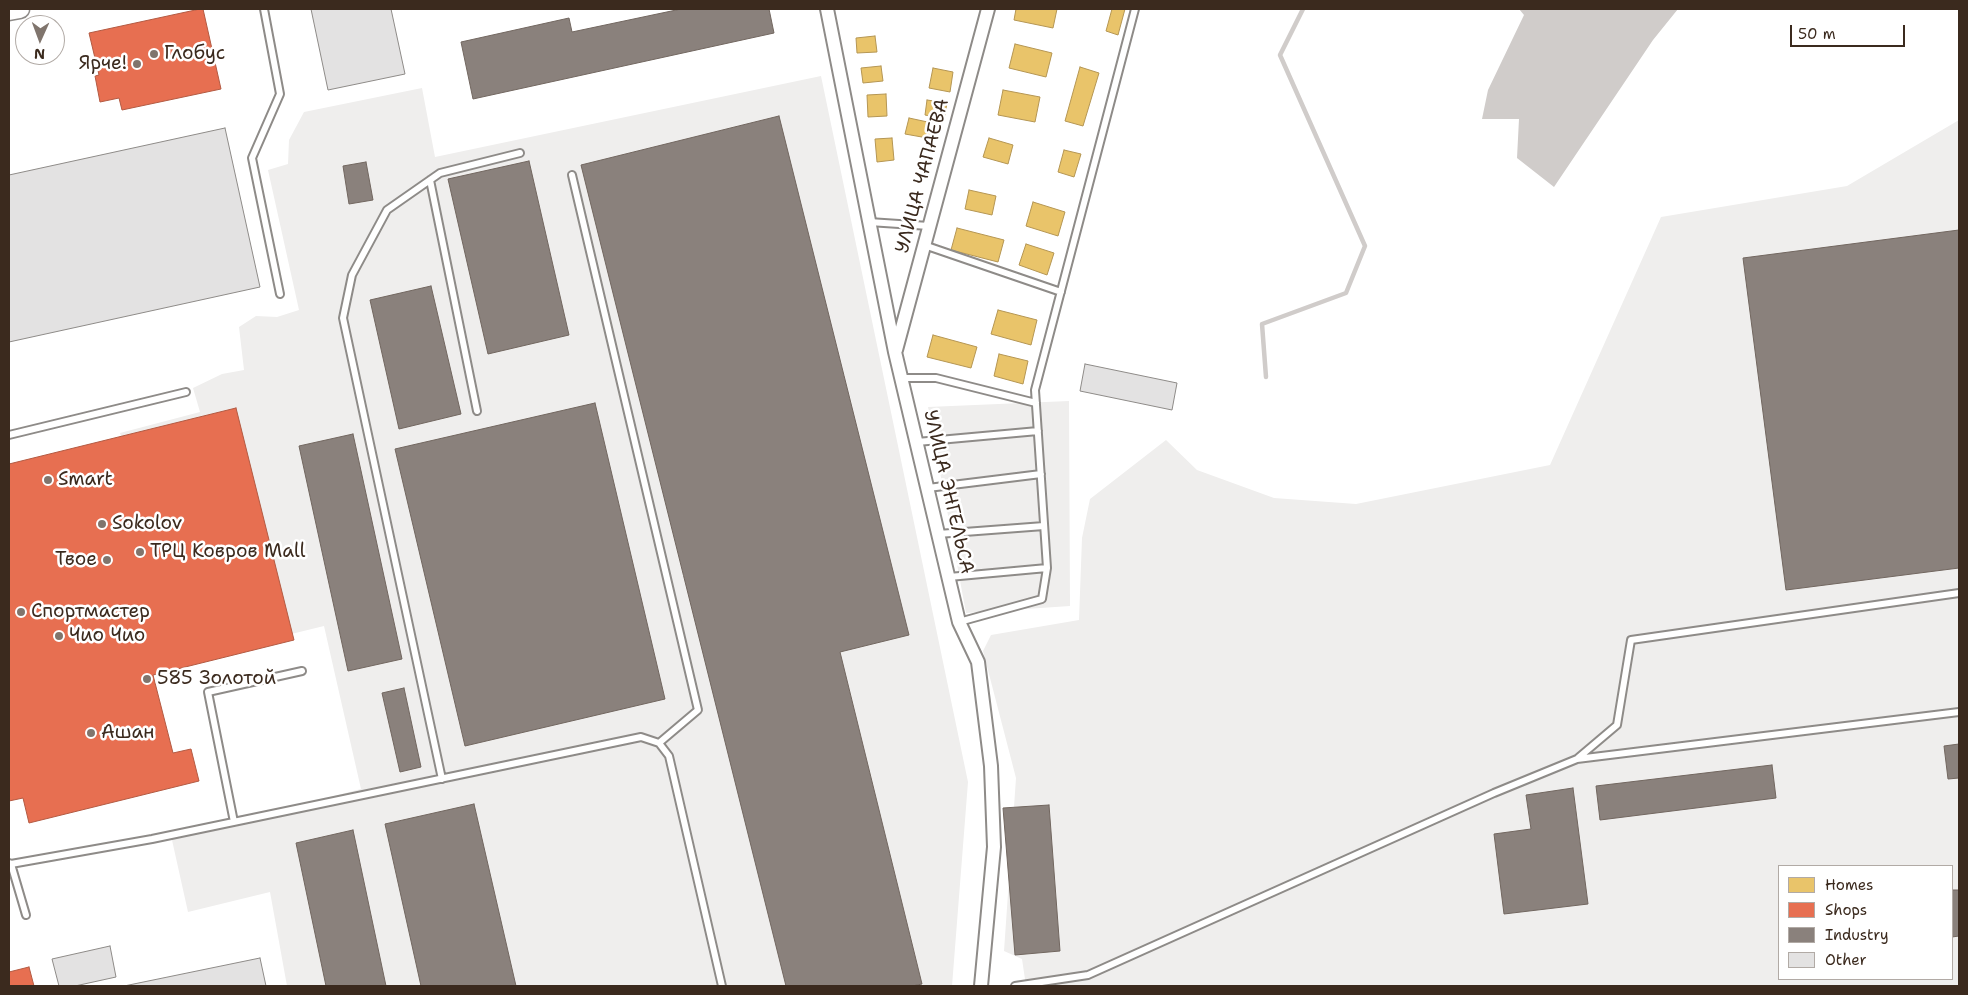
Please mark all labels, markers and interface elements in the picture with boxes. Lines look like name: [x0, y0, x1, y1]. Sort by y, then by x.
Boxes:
north arrow: [15, 15, 65, 65]
scale bar: [1793, 15, 1908, 47]
text: 50 m: [1798, 24, 1836, 44]
place label: Глобус: [164, 43, 225, 65]
text: N: [34, 45, 45, 63]
marker: Глобус: [148, 48, 160, 60]
place label: Ярче!: [79, 53, 127, 75]
marker: Ярче!: [131, 58, 143, 70]
street label: УЛИЦА ЧАПАЕВА: [891, 96, 955, 256]
street label: УЛИЦА ЭНГЕЛЬСА: [918, 408, 978, 576]
place label: Smart: [58, 469, 113, 491]
marker: Smart: [42, 474, 54, 486]
place label: Sokolov: [112, 513, 182, 535]
marker: Sokolov: [96, 518, 108, 530]
place label: ТРЦ Ковров Mall: [150, 541, 305, 563]
marker: ТРЦ Ковров Mall: [134, 546, 146, 558]
place label: Твое: [55, 549, 97, 571]
marker: Твое: [101, 554, 113, 566]
place label: Спортмастер: [31, 601, 150, 623]
marker: Спортмастер: [15, 606, 27, 618]
place label: Чио Чио: [69, 625, 145, 647]
marker: Чио Чио: [53, 630, 65, 642]
place label: 585 Золотой: [157, 668, 276, 690]
marker: 585 Золотой: [141, 673, 153, 685]
place label: Ашан: [101, 722, 154, 744]
marker: Ашан: [85, 727, 97, 739]
legend: [1778, 865, 1953, 980]
text: Homes: [1825, 875, 1873, 895]
text: Shops: [1825, 900, 1867, 920]
text: Industry: [1825, 925, 1889, 945]
text: Other: [1825, 950, 1867, 970]

